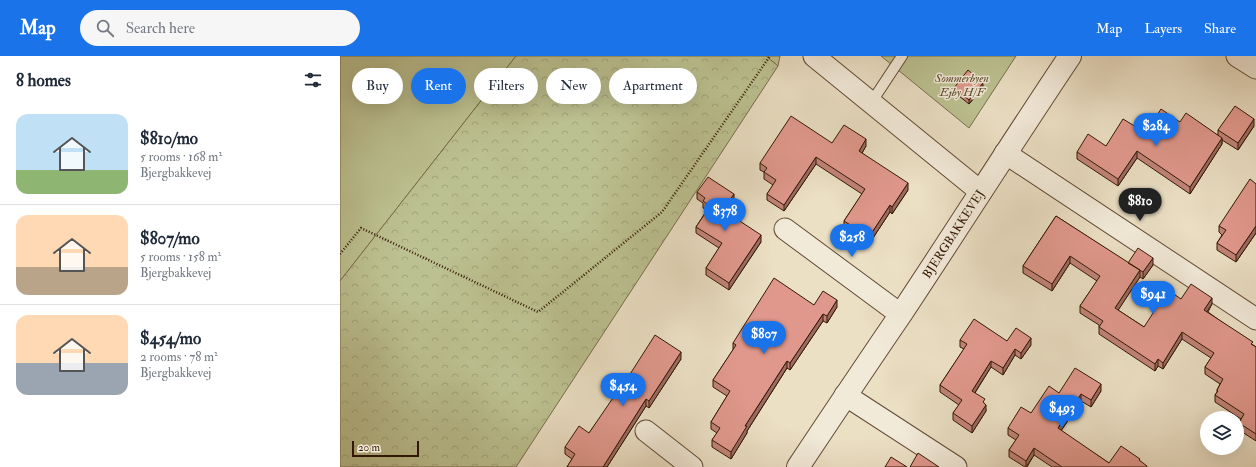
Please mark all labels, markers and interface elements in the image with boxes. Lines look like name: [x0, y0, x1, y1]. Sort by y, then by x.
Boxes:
search box: [80, 10, 360, 46]
text: Map: [20, 16, 56, 40]
icon: search: [94, 17, 116, 39]
text: Search here: [126, 19, 195, 38]
text: Map: [1096, 20, 1122, 37]
text: Layers: [1144, 20, 1182, 37]
text: Share: [1204, 20, 1236, 37]
chip: Buy: [352, 68, 403, 104]
chip: Rent: [411, 68, 466, 104]
chip: Filters: [474, 68, 538, 104]
chip: New: [546, 68, 601, 104]
chip: Apartment: [609, 68, 697, 104]
icon: filters: [302, 69, 324, 91]
text: 8 homes: [16, 70, 71, 91]
park label: Sommerbyen Ejby H/F: [934, 71, 989, 100]
pin: $284: [1132, 113, 1180, 147]
text: $284: [1142, 118, 1170, 134]
text: $810/mo: [140, 128, 198, 149]
icon: home: [48, 130, 96, 178]
text: 5 rooms · 168 m²: [140, 149, 222, 165]
text: Bjergbakkevej: [140, 165, 211, 181]
street label: BJERGBAKKEVEJ: [919, 187, 988, 281]
pin: $810: [1116, 188, 1164, 222]
text: $810: [1128, 193, 1152, 209]
pin: $378: [701, 198, 749, 232]
text: $378: [713, 203, 737, 219]
pin: $258: [828, 224, 876, 258]
text: $807/mo: [140, 228, 200, 249]
text: $258: [839, 229, 865, 245]
icon: home: [48, 231, 96, 279]
text: 5 rooms · 158 m²: [140, 249, 221, 265]
text: Bjergbakkevej: [140, 265, 211, 281]
pin: $941: [1129, 281, 1177, 315]
text: $941: [1140, 286, 1166, 302]
pin: $807: [740, 321, 788, 355]
text: $807: [751, 326, 777, 342]
text: $454/mo: [140, 328, 201, 349]
icon: home: [48, 331, 96, 379]
text: 2 rooms · 78 m²: [140, 349, 218, 365]
text: Bjergbakkevej: [140, 365, 211, 381]
pin: $454: [599, 373, 647, 407]
text: $454: [610, 378, 636, 394]
pin: $493: [1038, 395, 1086, 429]
text: $493: [1049, 400, 1075, 416]
map controls: [1200, 411, 1244, 455]
button: layers: [1200, 411, 1244, 455]
scale bar: [352, 439, 419, 458]
text: 20 m: [358, 441, 380, 454]

